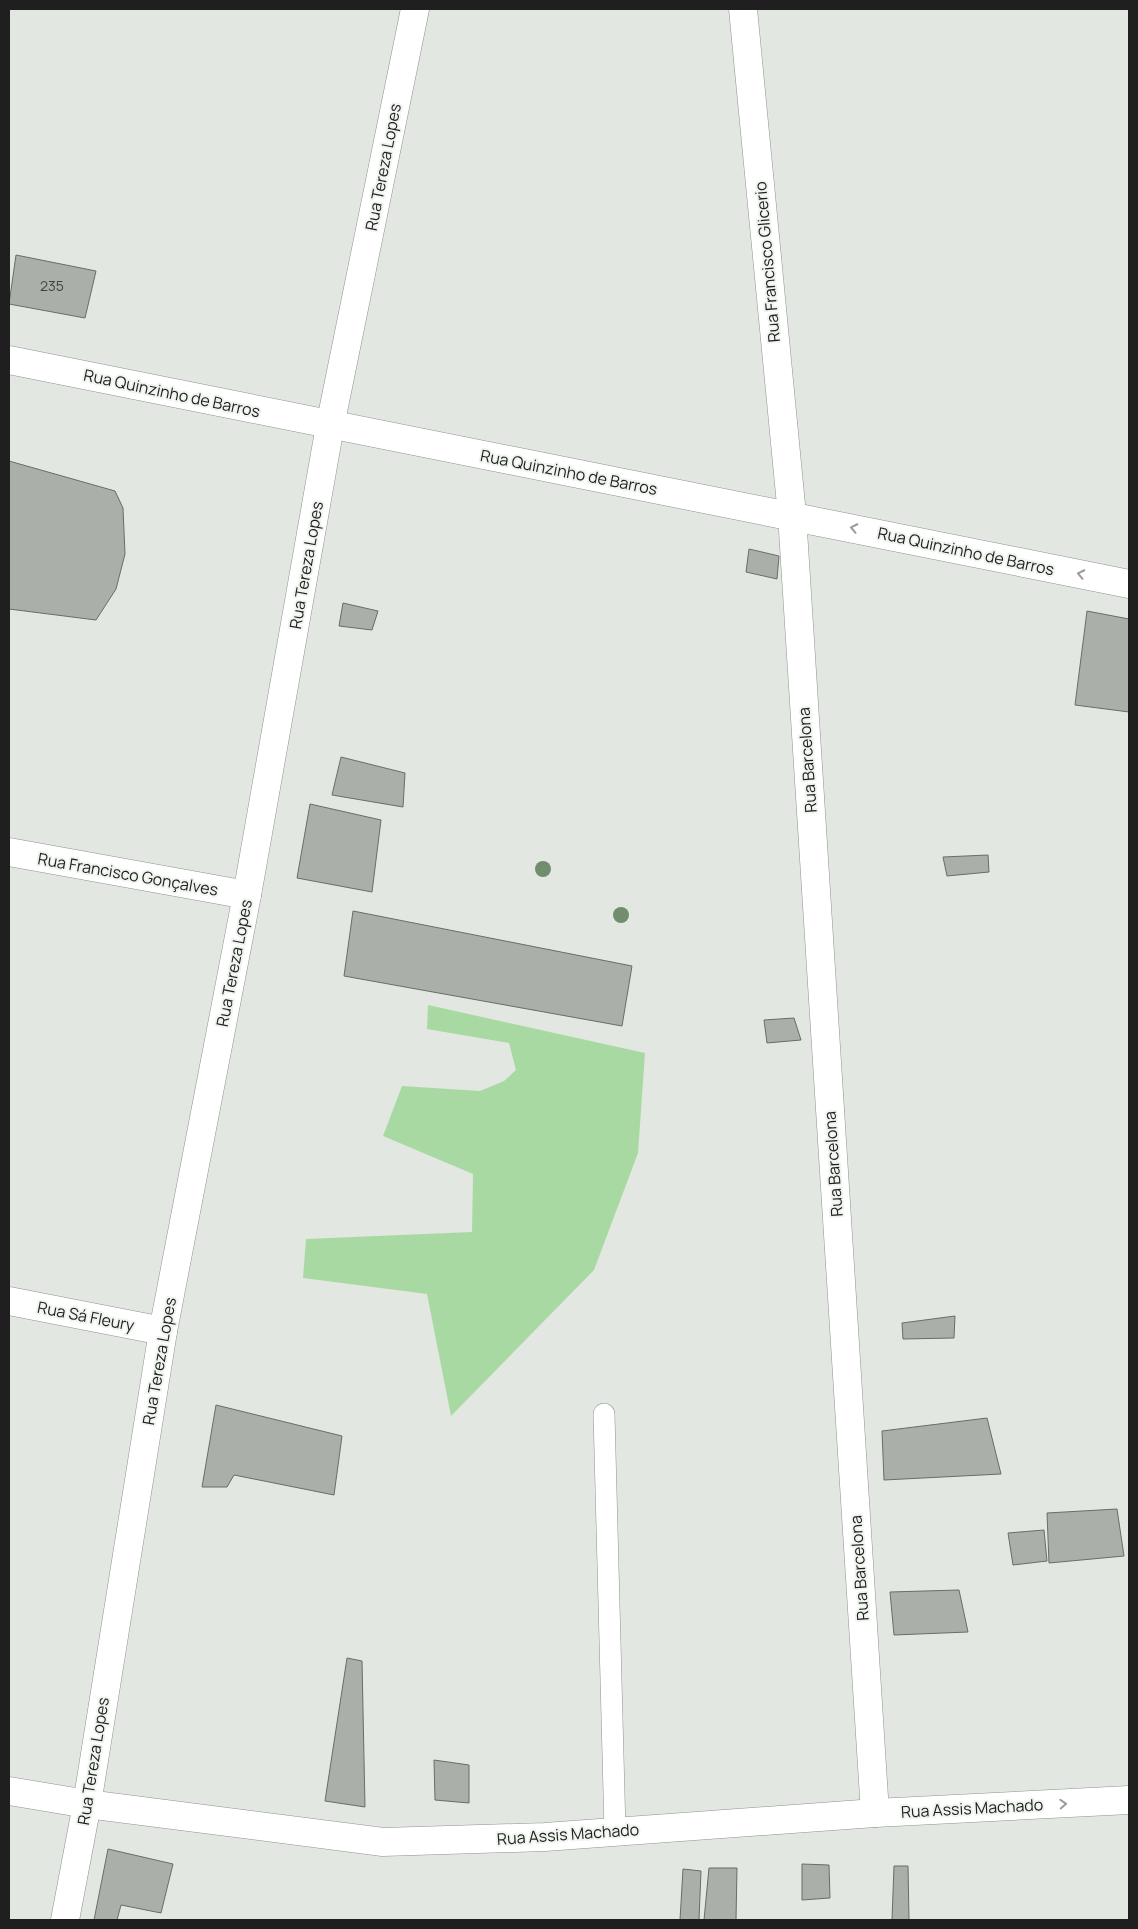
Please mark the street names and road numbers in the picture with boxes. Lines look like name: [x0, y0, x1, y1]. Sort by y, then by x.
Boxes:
street label: Rua Tereza Lopes: [360, 101, 406, 233]
street label: Rua Francisco Glicerio: [749, 181, 785, 343]
street label: Rua Quinzinho de Barros: [82, 364, 262, 422]
street label: Rua Quinzinho de Barros: [479, 444, 659, 500]
street label: Rua Tereza Lopes: [284, 499, 328, 631]
street label: Rua Quinzinho de Barros: [876, 522, 1056, 580]
street label: Rua Barcelona: [792, 707, 822, 813]
street label: Rua Francisco Gonçalves: [36, 847, 220, 901]
street label: Rua Tereza Lopes: [211, 897, 257, 1029]
street label: Rua Barcelona: [818, 1111, 848, 1217]
street label: Rua Tereza Lopes: [137, 1295, 181, 1427]
street label: Rua Sá Fleury: [36, 1296, 137, 1336]
street label: Rua Barcelona: [844, 1515, 874, 1621]
street label: Rua Tereza Lopes: [72, 1695, 114, 1827]
street label: Rua Assis Machado: [900, 1793, 1044, 1823]
street label: Rua Assis Machado: [496, 1818, 640, 1850]

